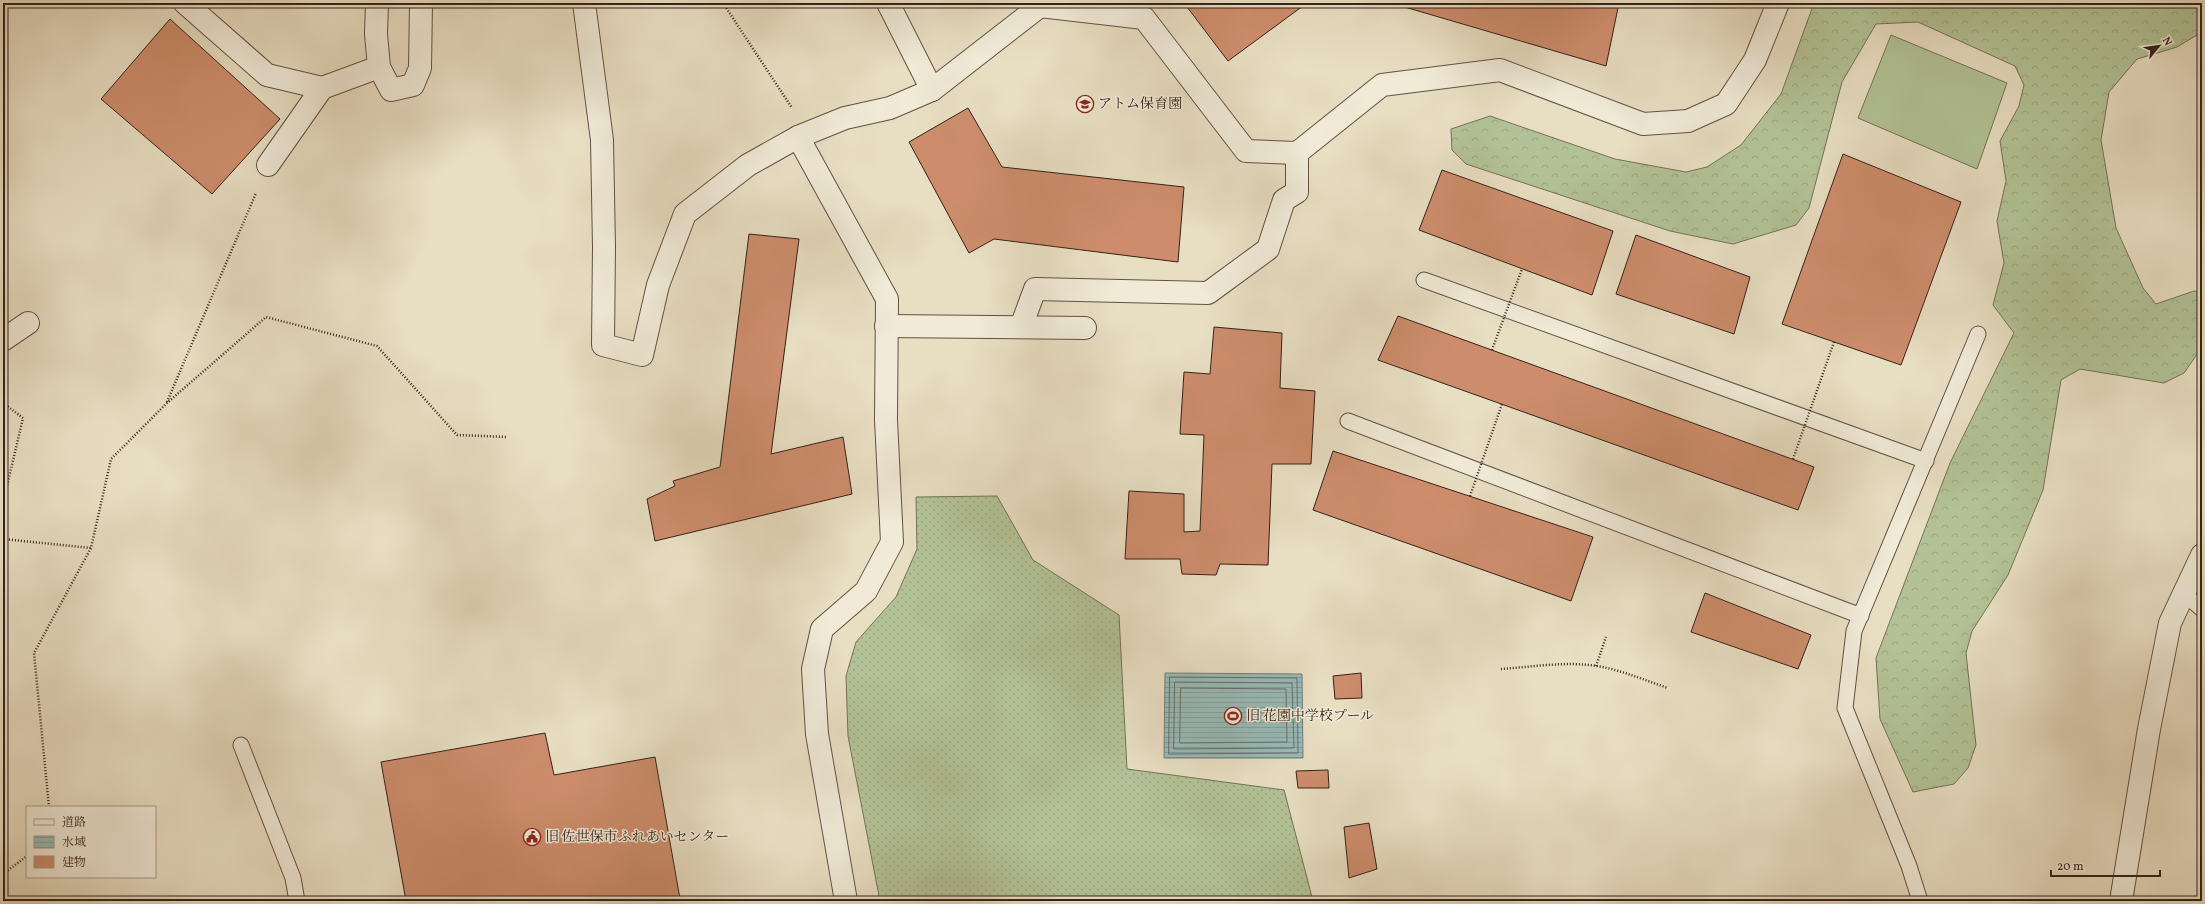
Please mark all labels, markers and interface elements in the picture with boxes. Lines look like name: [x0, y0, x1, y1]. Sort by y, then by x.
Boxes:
north arrow: [2139, 26, 2179, 66]
text: N: [2158, 35, 2175, 49]
school or university icon: アトム保育園: [1075, 94, 1095, 114]
place label: アトム保育園: [1098, 95, 1182, 114]
sports icon: 旧 花園中学校プール: [1223, 706, 1243, 726]
place label: 旧 花園中学校プール: [1246, 707, 1374, 726]
legend: [26, 806, 156, 878]
text: 道路: [62, 815, 86, 831]
public building icon: 旧 佐世保市ふれあいセンター: [522, 827, 542, 847]
place label: 旧 佐世保市ふれあいセンター: [545, 828, 729, 847]
text: 水域: [62, 835, 86, 851]
scale bar: [2051, 852, 2160, 878]
text: 建物: [62, 855, 86, 871]
text: 20 m: [2057, 859, 2084, 875]

